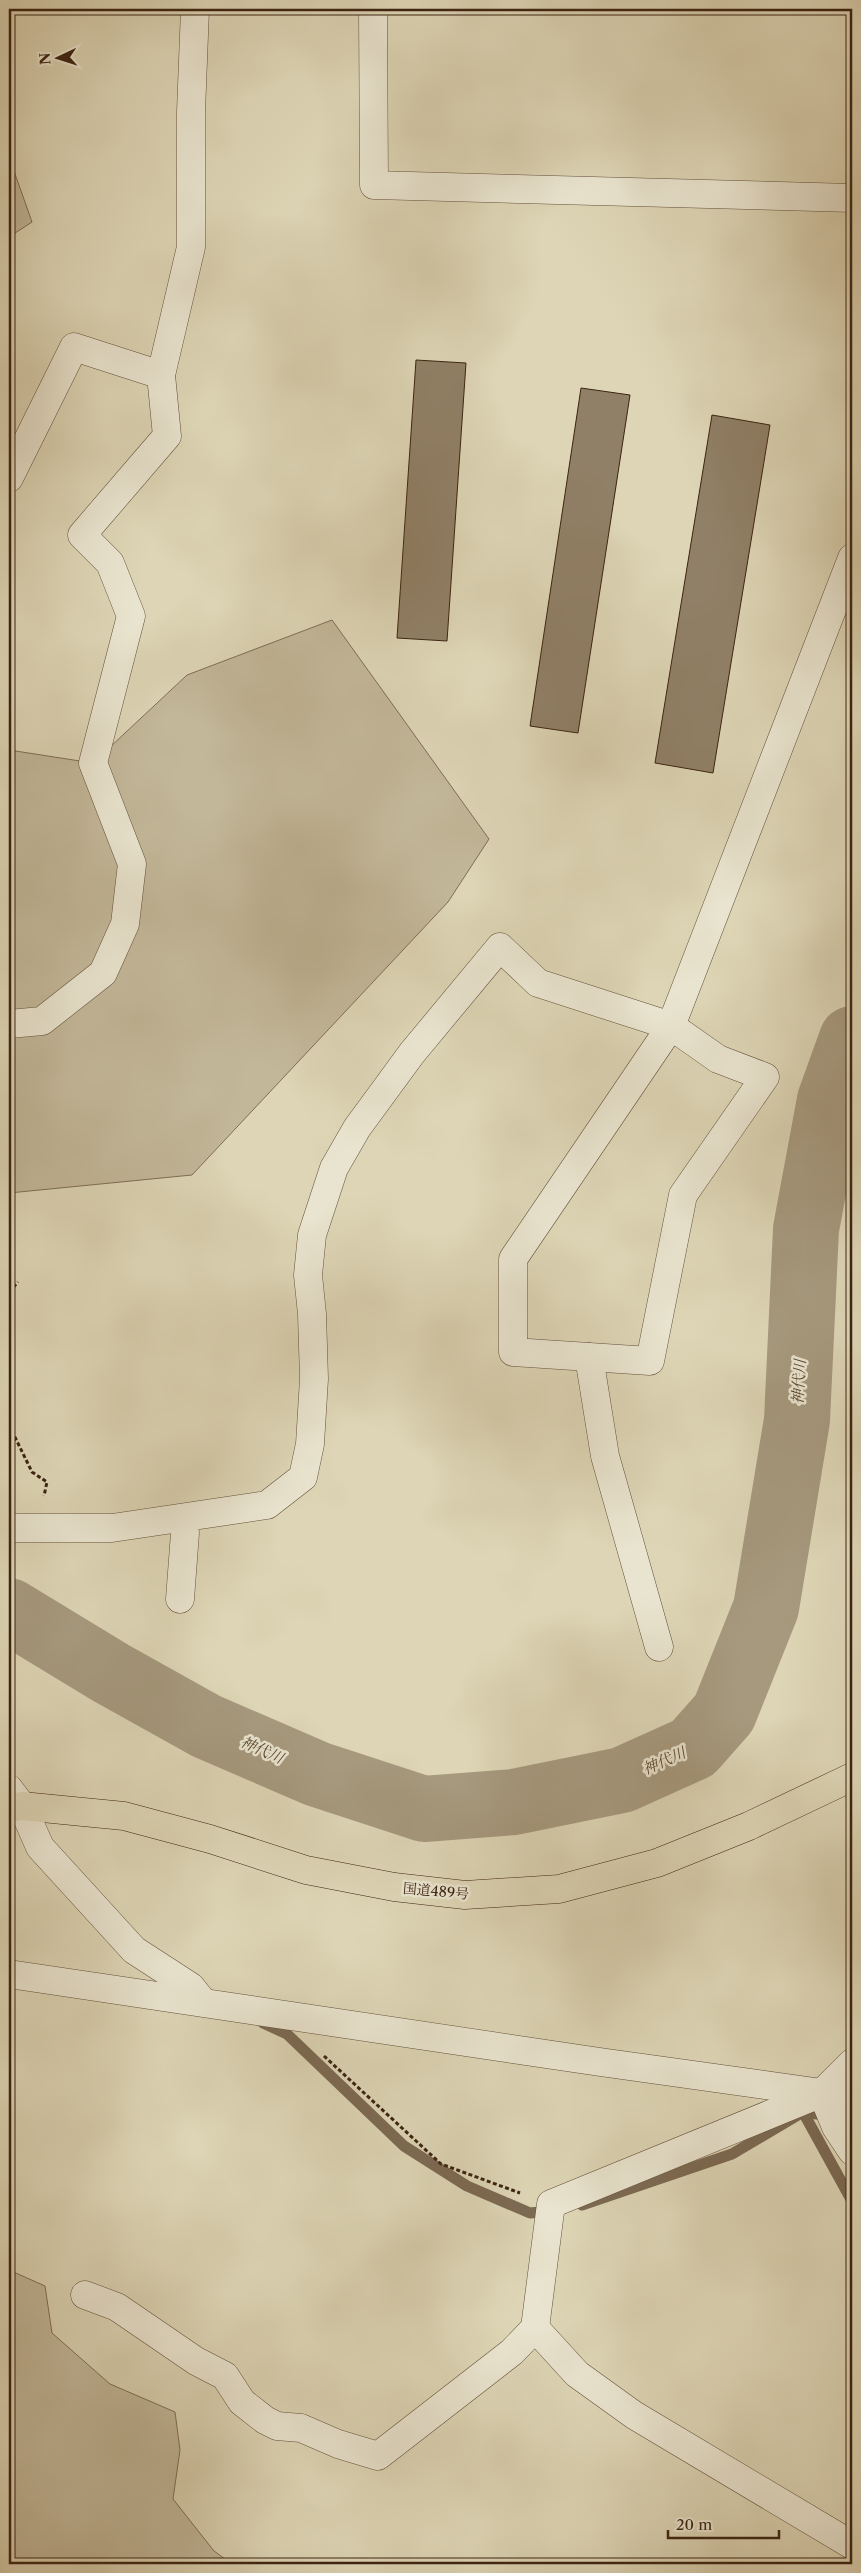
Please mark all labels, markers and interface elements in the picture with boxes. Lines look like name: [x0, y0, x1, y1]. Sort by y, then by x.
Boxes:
north arrow: [32, 32, 82, 82]
text: N: [36, 52, 54, 66]
water label: 神代川: [788, 1357, 809, 1405]
water label: 神代川: [238, 1732, 288, 1768]
water label: 神代川: [639, 1742, 690, 1778]
street label: 国道489号: [402, 1879, 470, 1903]
scale bar: [668, 2508, 780, 2540]
text: 20 m: [676, 2515, 712, 2534]

